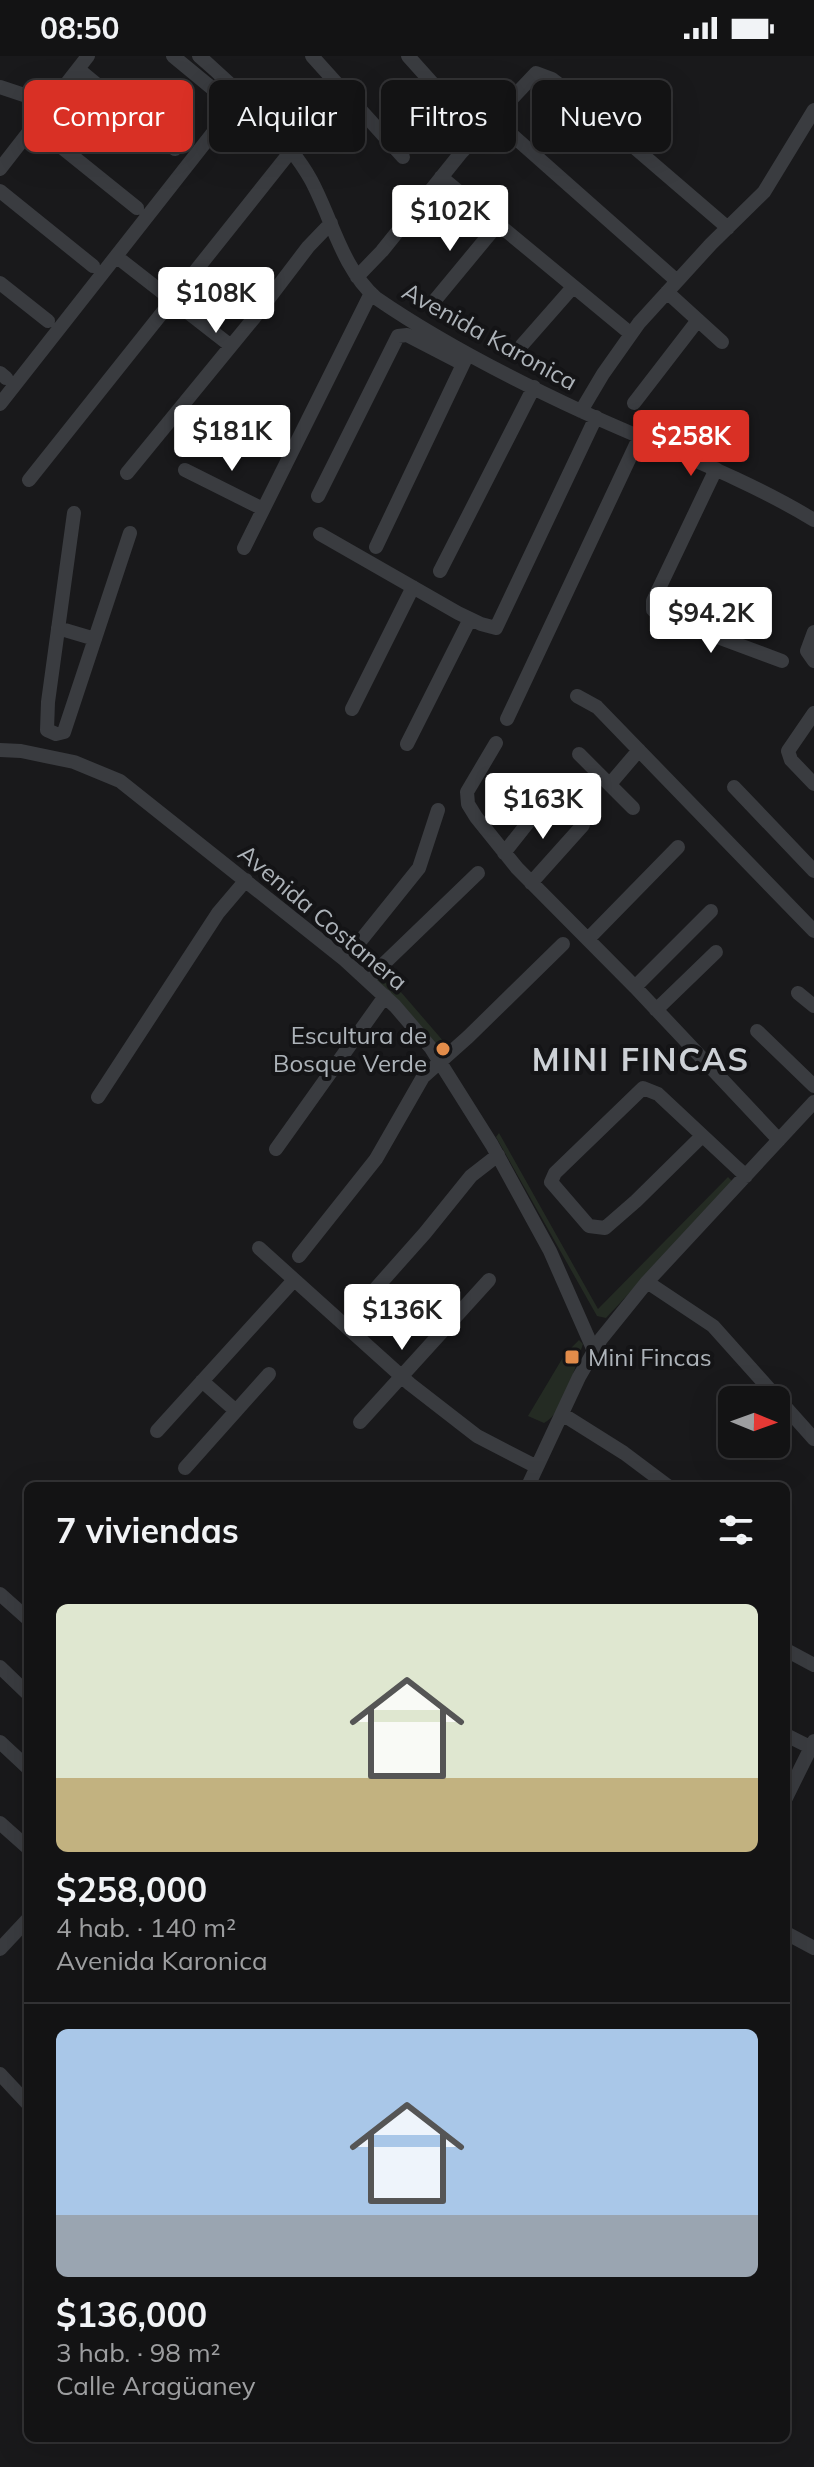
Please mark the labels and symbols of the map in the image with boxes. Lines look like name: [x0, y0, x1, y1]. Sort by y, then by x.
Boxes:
pin: $102K: [394, 185, 506, 253]
pin: $108K: [160, 267, 272, 335]
street label: Avenida Karonica: [397, 276, 583, 396]
pin: $181K: [176, 405, 288, 473]
pin: $258K: [635, 410, 747, 478]
pin: $94.2K: [646, 587, 776, 655]
pin: $163K: [487, 773, 599, 841]
street label: Avenida Costanera: [232, 838, 414, 996]
place label: Escultura de Bosque Verde: [273, 1020, 427, 1078]
district label: MINI FINCAS: [532, 1039, 750, 1079]
marker: Escultura de Bosque Verde: [434, 1040, 452, 1058]
pin: $136K: [346, 1284, 458, 1352]
place label: Mini Fincas: [588, 1342, 712, 1372]
marker: Mini Fincas: [563, 1348, 581, 1366]
north arrow: [718, 1386, 790, 1458]

